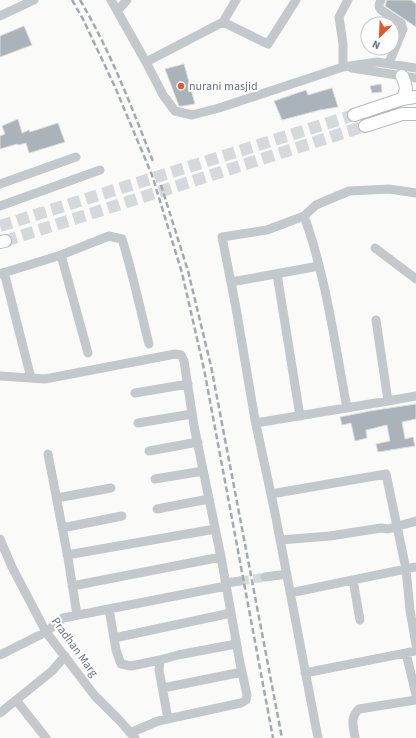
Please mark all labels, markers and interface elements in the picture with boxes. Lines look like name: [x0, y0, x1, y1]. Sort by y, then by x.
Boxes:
north arrow: [360, 16, 400, 56]
text: N: [370, 36, 383, 53]
place label: nurani masjid: [189, 78, 258, 95]
marker: nurani masjid: [176, 81, 186, 91]
street label: Pradhan Marg: [47, 614, 102, 681]

